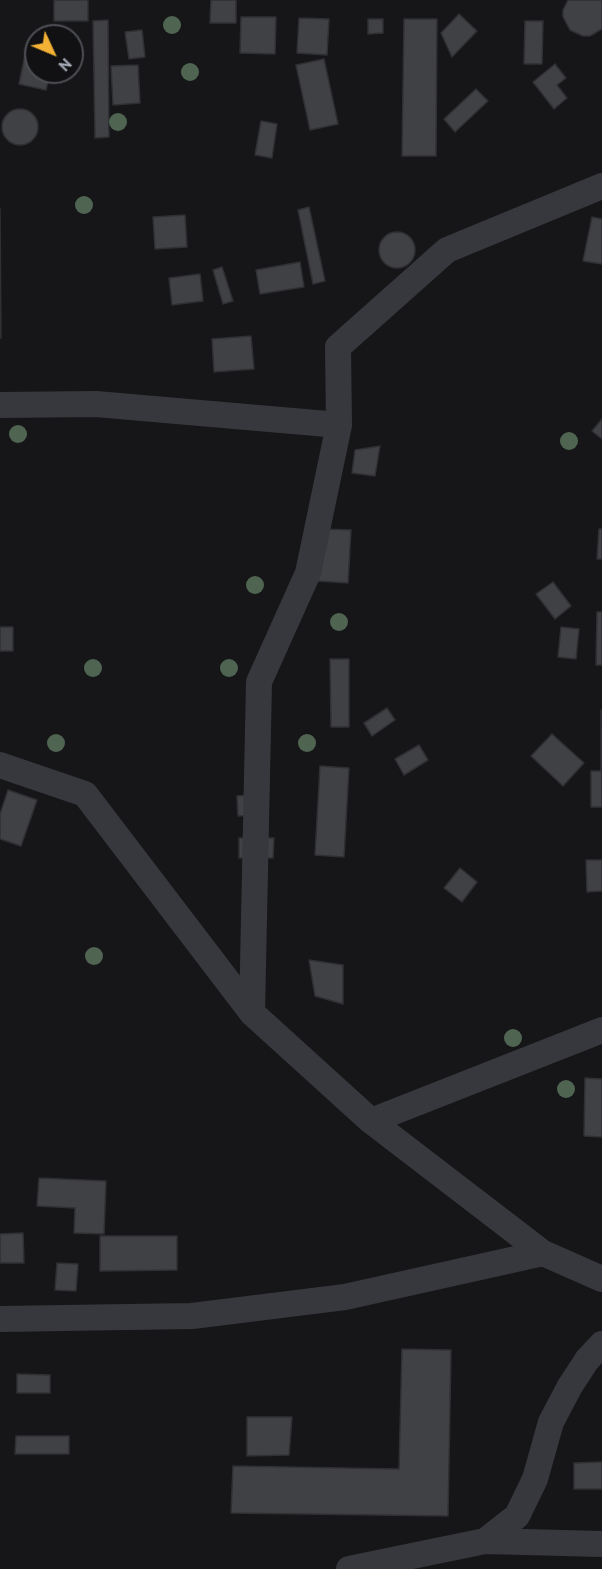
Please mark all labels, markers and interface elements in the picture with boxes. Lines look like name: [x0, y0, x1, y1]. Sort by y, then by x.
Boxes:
north arrow: [24, 24, 84, 84]
text: N: [55, 54, 76, 76]

